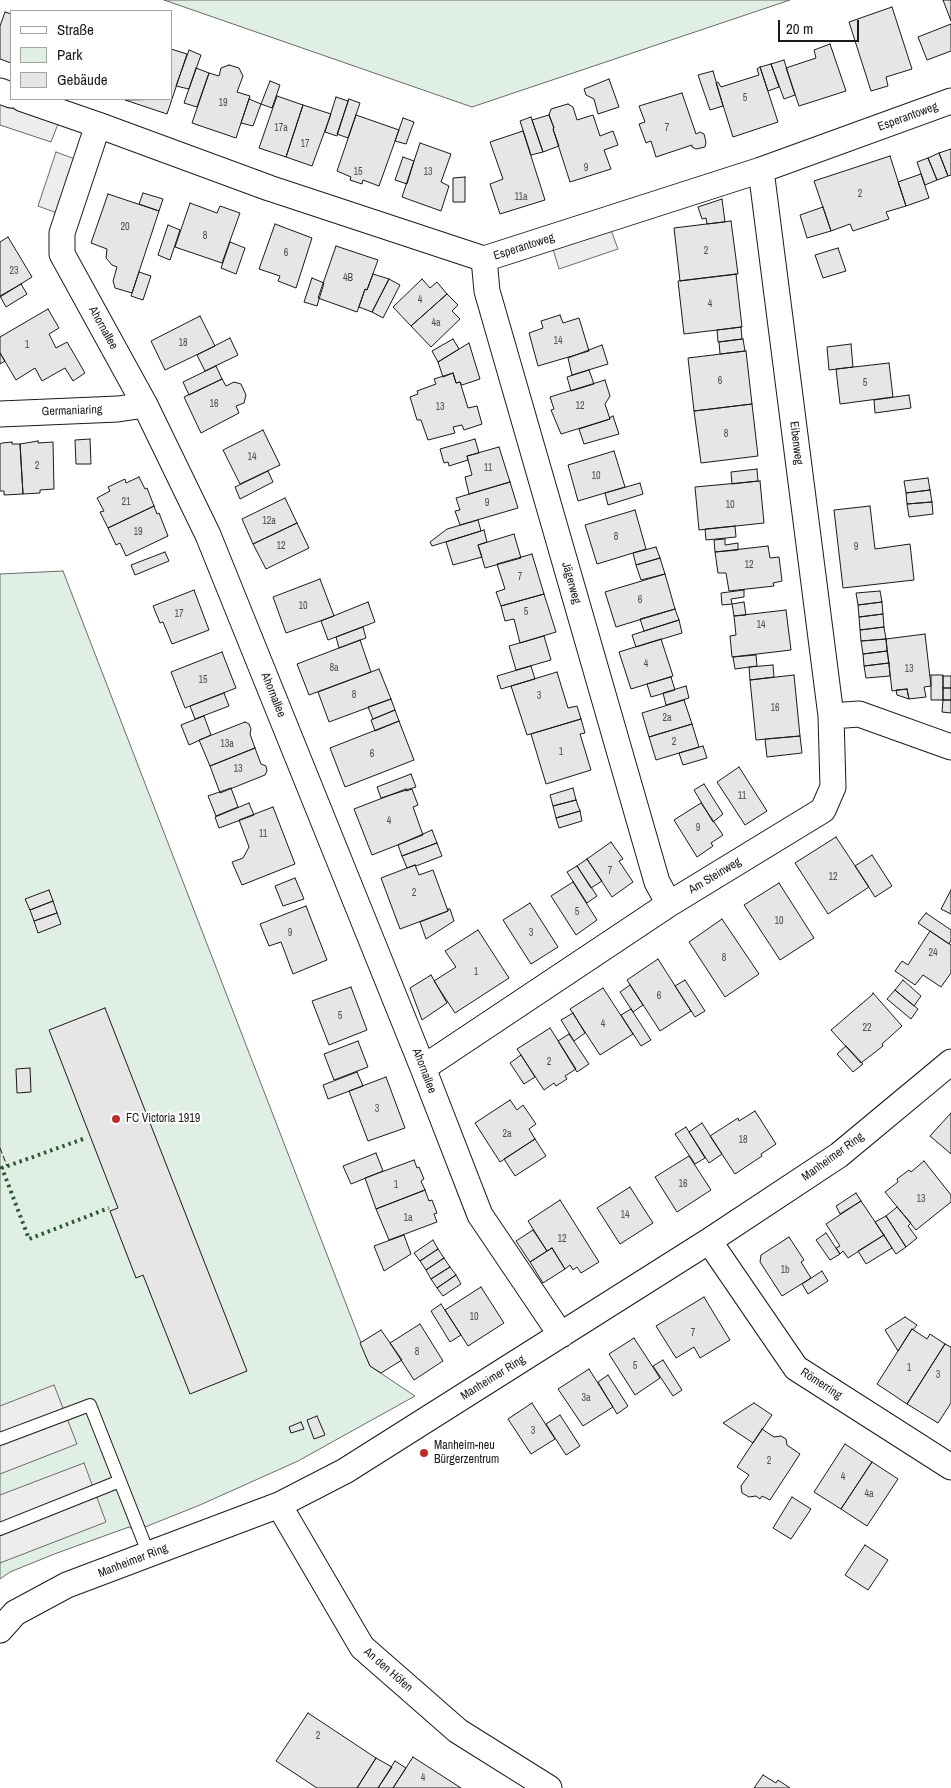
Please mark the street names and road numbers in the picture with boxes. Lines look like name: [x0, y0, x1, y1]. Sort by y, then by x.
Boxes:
street label: Esperantoweg: [876, 99, 940, 135]
street label: Esperantoweg: [492, 230, 556, 264]
street label: Ahornallee: [85, 304, 121, 352]
street label: Germaniaring: [41, 403, 103, 419]
street label: Eibenweg: [786, 420, 806, 466]
street label: Jägerweg: [558, 561, 584, 605]
street label: Ahornallee: [258, 670, 288, 720]
street label: Am Steinweg: [686, 855, 744, 897]
street label: Ahornallee: [409, 1046, 439, 1096]
street label: Manheimer Ring: [799, 1130, 867, 1184]
street label: Manheimer Ring: [458, 1352, 528, 1404]
street label: Römerring: [798, 1365, 844, 1403]
street label: Manheimer Ring: [96, 1541, 170, 1581]
street label: An den Höfen: [361, 1645, 415, 1695]

